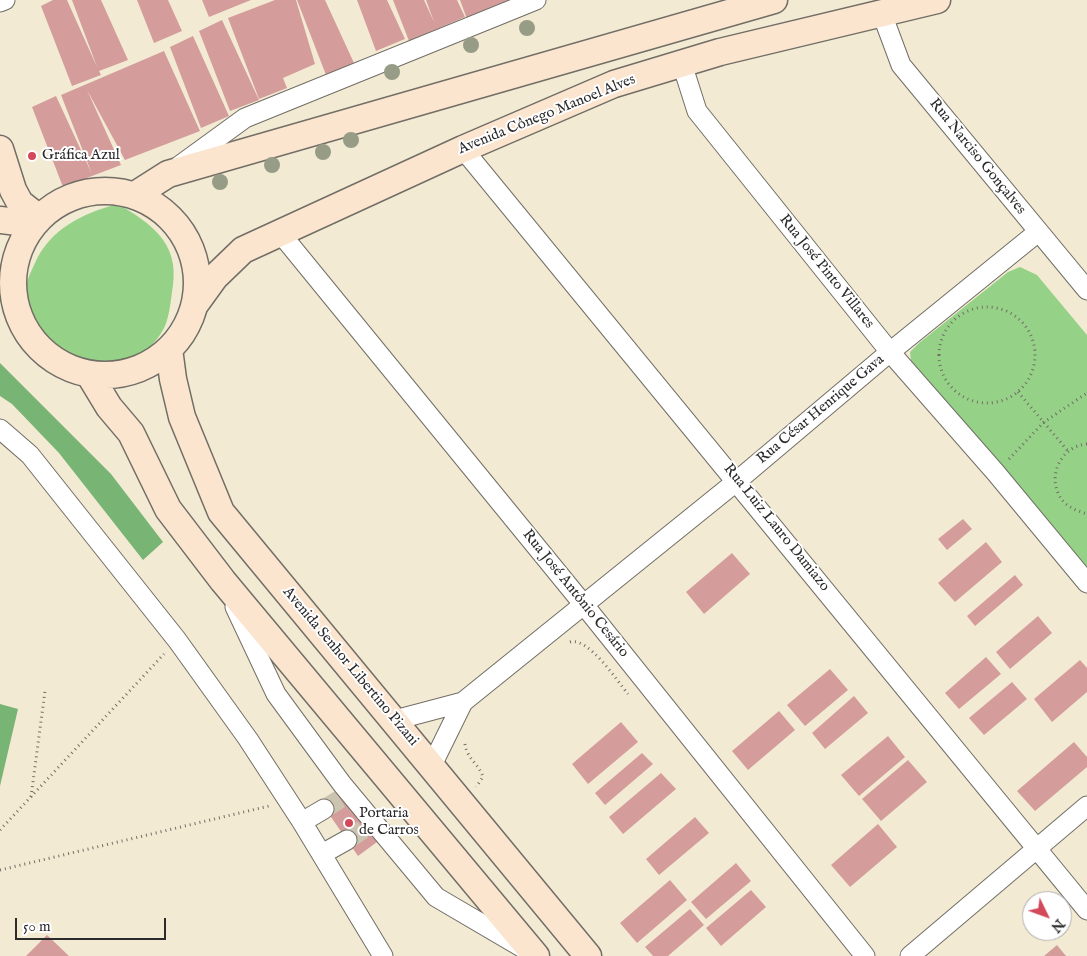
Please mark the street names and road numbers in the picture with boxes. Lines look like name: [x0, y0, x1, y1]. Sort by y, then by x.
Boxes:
street label: Avenida Cônego Manoel Alves: [456, 71, 638, 159]
street label: Rua Narciso Gonçalves: [925, 95, 1029, 219]
street label: Rua José Pinto Villares: [775, 211, 877, 333]
street label: Rua César Henrique Gava: [754, 351, 888, 469]
street label: Rua Luiz Lauro Damiazo: [719, 461, 833, 595]
street label: Rua José Antônio Cesário: [518, 526, 632, 662]
street label: Avenida Senhor Libertino Pizani: [278, 584, 422, 750]

